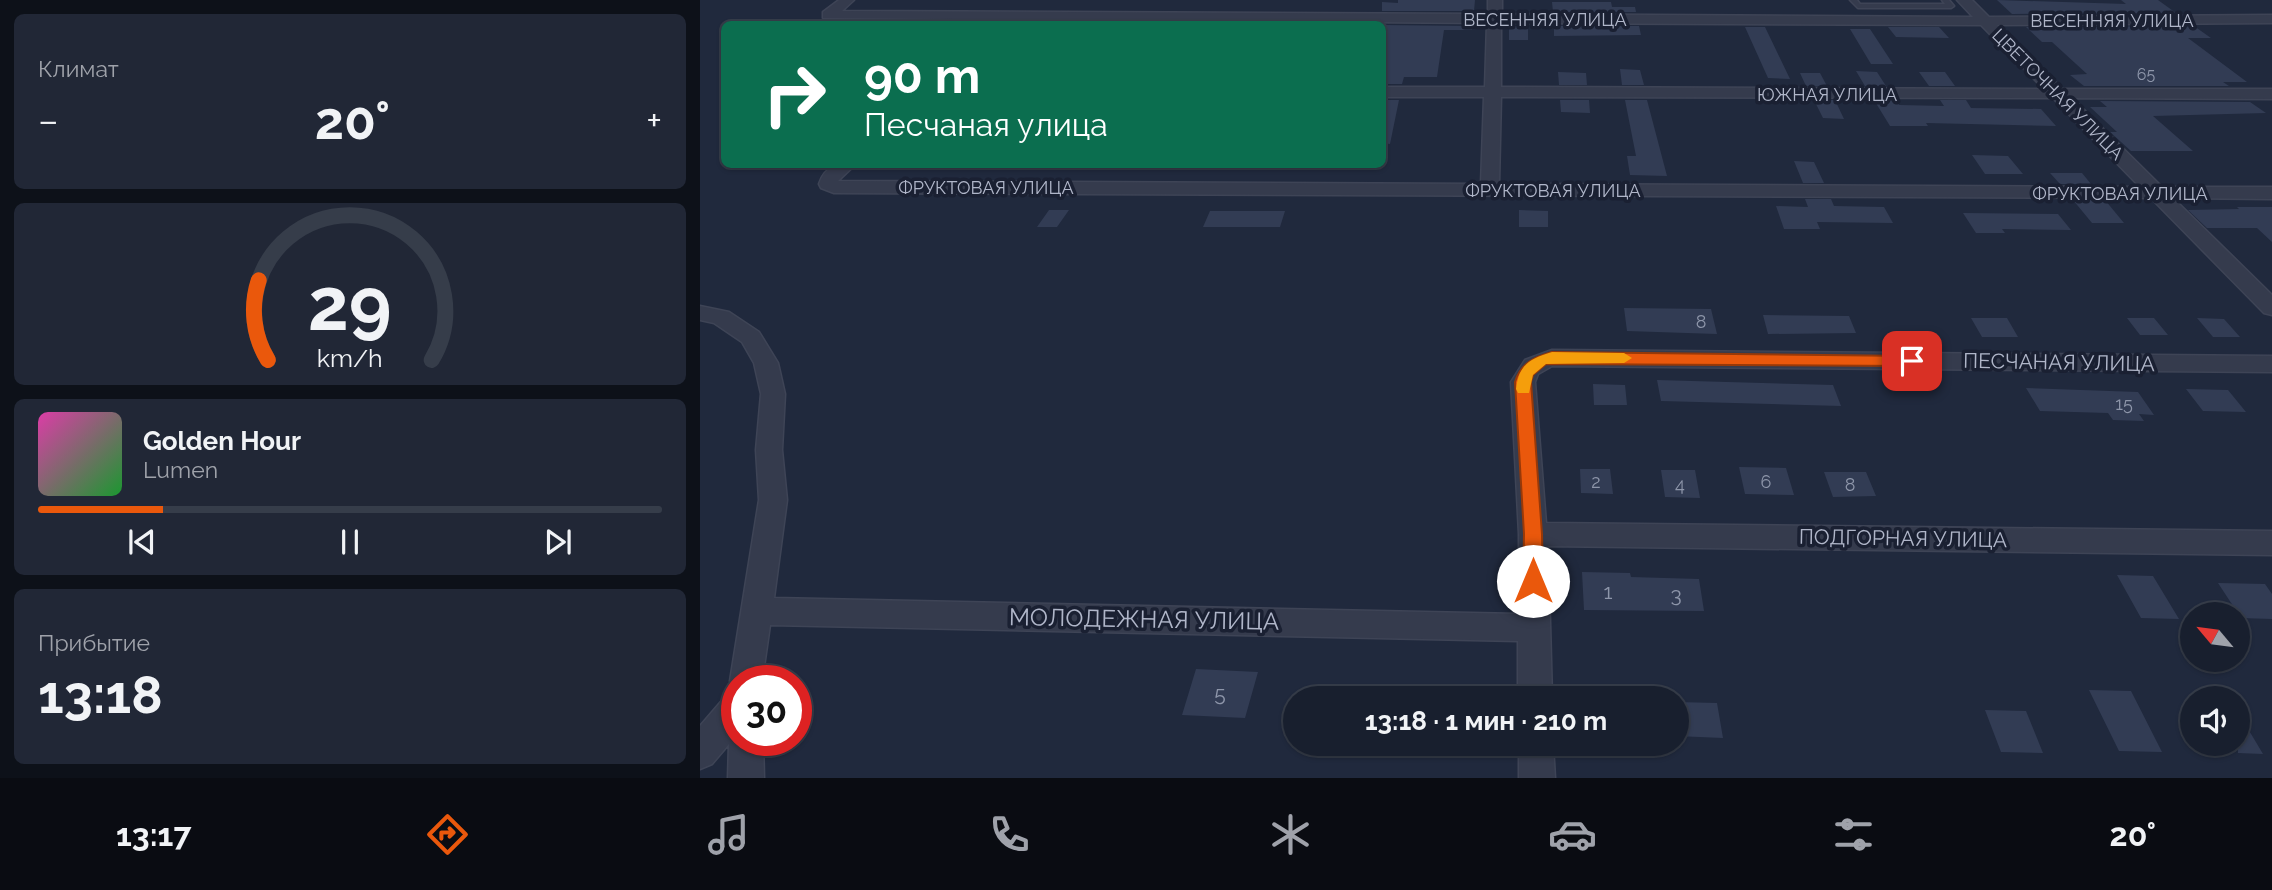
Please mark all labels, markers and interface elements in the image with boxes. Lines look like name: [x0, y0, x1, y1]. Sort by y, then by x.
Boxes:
street label: ВЕСЕННЯЯ УЛИЦА: [1463, 9, 1627, 30]
street label: ВЕСЕННЯЯ УЛИЦА: [2030, 10, 2194, 31]
street label: ЦВЕТОЧНАЯ УЛИЦА: [1988, 24, 2128, 164]
text: 90 m: [864, 47, 980, 104]
icon: right: [749, 49, 840, 140]
text: Климат: [38, 55, 119, 82]
house number: 65: [2137, 65, 2155, 84]
street label: ЮЖНАЯ УЛИЦА: [1757, 84, 1897, 105]
text: 20°: [315, 90, 390, 151]
text: −: [38, 98, 58, 143]
text: +: [646, 98, 662, 143]
text: Песчаная улица: [864, 106, 1108, 143]
street label: ФРУКТОВАЯ УЛИЦА: [898, 177, 1074, 198]
street label: ФРУКТОВАЯ УЛИЦА: [1465, 180, 1641, 201]
street label: ФРУКТОВАЯ УЛИЦА: [2032, 183, 2208, 204]
text: 29: [308, 263, 392, 348]
house number: 8: [1696, 311, 1706, 332]
pin: [1882, 331, 1942, 391]
icon: arrive: [1893, 342, 1931, 380]
text: km/h: [317, 343, 383, 373]
street label: ПЕСЧАНАЯ УЛИЦА: [1963, 348, 2155, 376]
house number: 15: [2115, 393, 2133, 414]
text: Golden Hour: [143, 426, 301, 456]
text: Lumen: [143, 456, 218, 483]
house number: 2: [1591, 471, 1601, 492]
house number: 6: [1761, 471, 1772, 492]
house number: 4: [1675, 474, 1685, 495]
house number: 8: [1845, 474, 1855, 495]
icon: previous: [123, 523, 161, 561]
icon: pause: [331, 523, 369, 561]
icon: next: [539, 523, 577, 561]
street label: ПОДГОРНАЯ УЛИЦА: [1799, 524, 2007, 552]
position arrow: [1496, 544, 1570, 618]
house number: 1: [1604, 579, 1613, 604]
house number: 3: [1670, 582, 1682, 607]
street label: МОЛОДЕЖНАЯ УЛИЦА: [1009, 602, 1279, 636]
north arrow: [2180, 602, 2250, 672]
map controls: [2180, 602, 2250, 756]
text: Прибытие: [38, 629, 150, 656]
text: 13:18: [38, 664, 163, 725]
speed limit sign: 30: [721, 665, 812, 756]
house number: 5: [1214, 681, 1226, 706]
button: sound: [2180, 686, 2250, 756]
text: 13:18 · 1 мин · 210 m: [1365, 706, 1607, 736]
icon: directions: [423, 810, 472, 859]
icon: music: [704, 810, 753, 859]
icon: phone: [985, 810, 1034, 859]
icon: climate: [1266, 810, 1315, 859]
icon: car: [1548, 810, 1597, 859]
icon: filters: [1829, 810, 1878, 859]
text: 13:17: [116, 816, 191, 853]
text: 20°: [2110, 816, 2156, 853]

